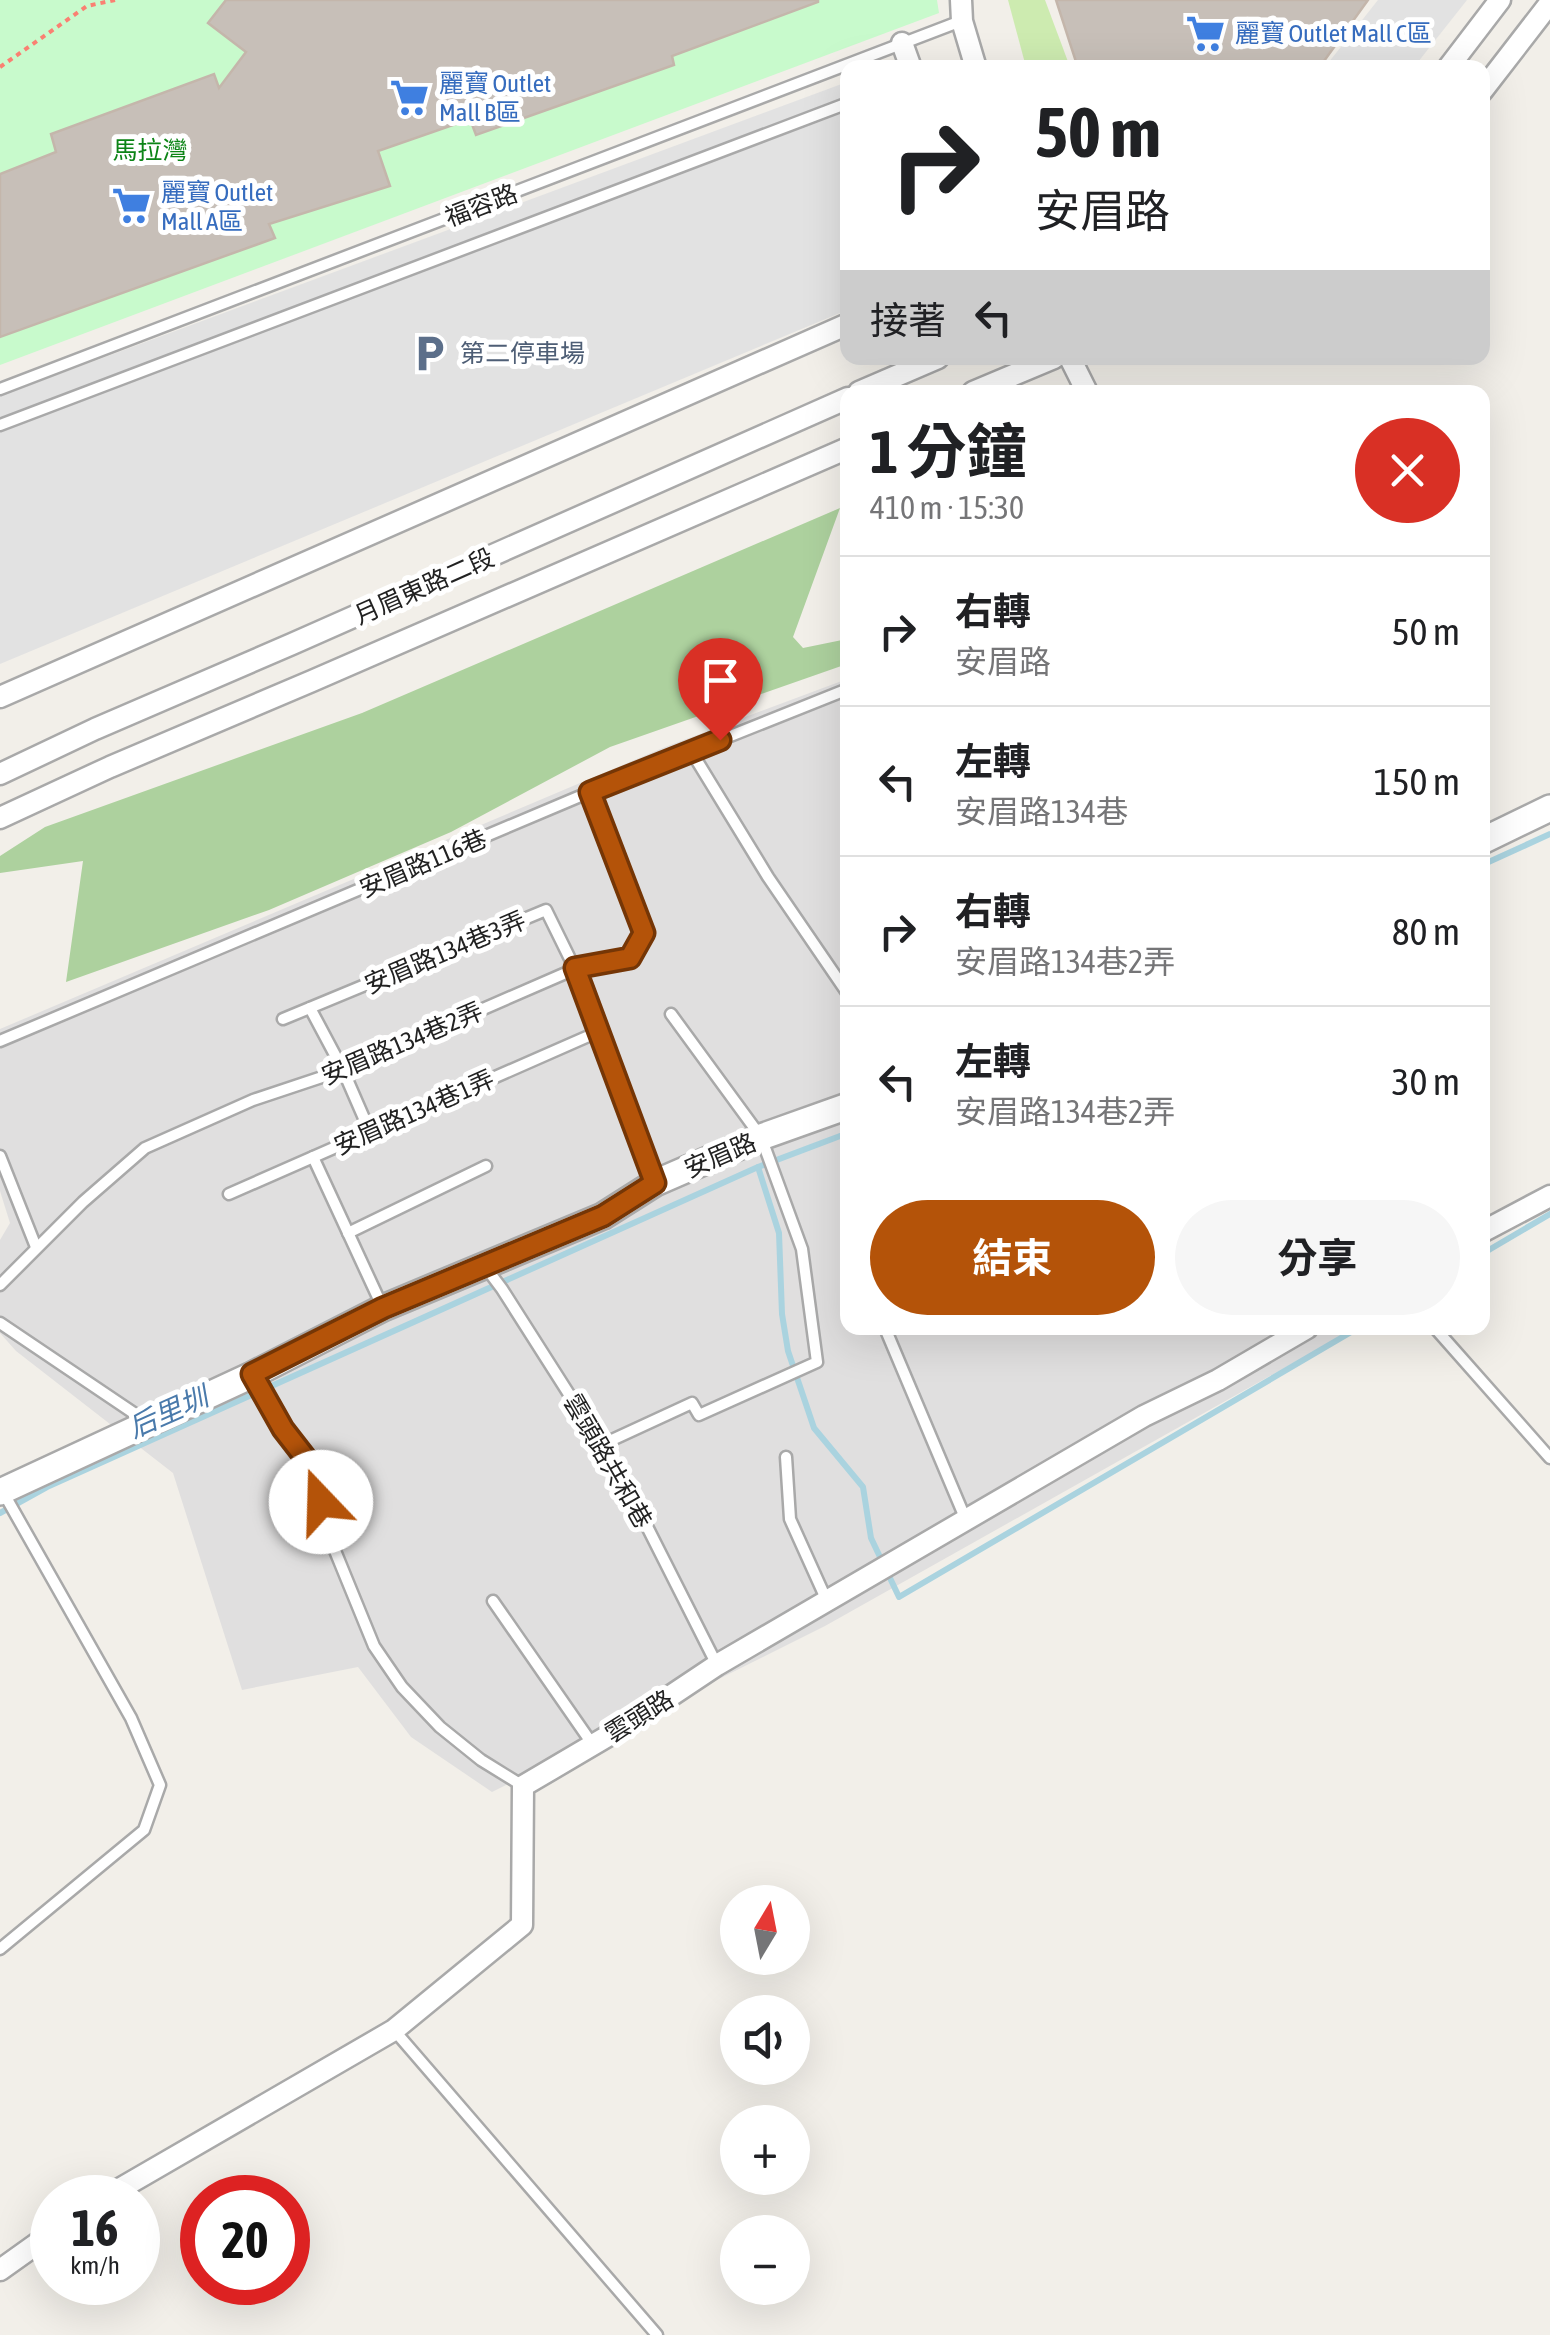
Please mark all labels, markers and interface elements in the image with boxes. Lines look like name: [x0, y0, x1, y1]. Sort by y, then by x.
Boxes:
supermarket icon: 麗寶 Outlet Mall C區: [1184, 12, 1226, 54]
place label: 麗寶 Outlet Mall C區: [1235, 19, 1432, 47]
place label: 麗寶 Outlet Mall B區: [439, 69, 551, 126]
supermarket icon: 麗寶 Outlet Mall B區: [388, 76, 430, 118]
text: 50 m: [1035, 92, 1161, 172]
icon: right: [870, 100, 1000, 230]
park label: 馬拉灣: [112, 136, 188, 164]
place label: 麗寶 Outlet Mall A區: [161, 178, 273, 235]
street label: 福容路: [441, 178, 521, 232]
supermarket icon: 麗寶 Outlet Mall A區: [110, 185, 152, 227]
text: 安眉路: [1035, 185, 1170, 237]
icon: left: [966, 290, 1021, 345]
text: 接著: [870, 299, 946, 342]
parking icon: 第二停車場: [409, 332, 451, 374]
place label: 第二停車場: [460, 339, 585, 367]
text: 1 分鐘: [870, 417, 1026, 486]
button: close: [1355, 418, 1460, 523]
text: 410 m · 15:30: [870, 489, 1024, 526]
street label: 月眉東路二段: [350, 543, 498, 629]
text: 右轉: [955, 590, 1031, 633]
icon: right: [870, 604, 925, 659]
text: 50 m: [1392, 610, 1460, 653]
pin: [678, 638, 763, 741]
text: 安眉路: [955, 643, 1051, 680]
icon: arrive: [693, 653, 748, 708]
text: 左轉: [955, 740, 1031, 783]
icon: left: [870, 754, 925, 809]
text: 150 m: [1374, 760, 1460, 803]
text: 安眉路134巷: [955, 793, 1128, 830]
street label: 安眉路116巷: [355, 824, 491, 902]
text: 右轉: [955, 890, 1031, 933]
icon: right: [870, 904, 925, 959]
street label: 安眉路134巷3弄: [360, 906, 530, 998]
text: 80 m: [1392, 910, 1460, 953]
text: 安眉路134巷2弄: [955, 943, 1175, 980]
street label: 安眉路134巷2弄: [317, 997, 487, 1089]
text: 左轉: [955, 1040, 1031, 1083]
icon: left: [870, 1054, 925, 1109]
text: 30 m: [1392, 1060, 1460, 1103]
street label: 安眉路134巷1弄: [330, 1064, 498, 1160]
text: 安眉路134巷2弄: [955, 1093, 1175, 1130]
street label: 安眉路: [680, 1127, 760, 1183]
button: 結束: [870, 1200, 1155, 1315]
button: 分享: [1175, 1200, 1460, 1315]
water label: 后里圳: [123, 1379, 217, 1444]
street label: 雲頭路共和巷: [558, 1389, 658, 1533]
position arrow: [269, 1450, 373, 1554]
street label: 雲頭路: [600, 1684, 678, 1748]
north arrow: [720, 1885, 810, 1975]
map controls: [720, 1885, 810, 2305]
button: sound: [720, 1995, 810, 2085]
button: +: [720, 2105, 810, 2195]
speed limit sign: 20: [180, 2175, 310, 2305]
text: 16: [71, 2199, 118, 2257]
button: −: [720, 2215, 810, 2305]
text: km/h: [70, 2251, 120, 2279]

